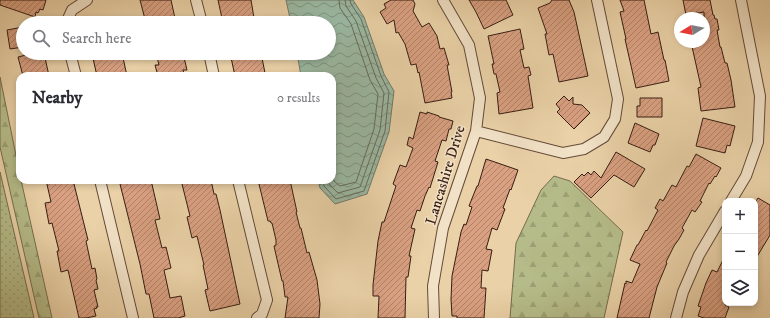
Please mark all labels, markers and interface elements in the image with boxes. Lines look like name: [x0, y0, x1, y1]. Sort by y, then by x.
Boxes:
north arrow: [674, 12, 710, 48]
search box: [16, 16, 336, 60]
icon: search: [30, 27, 52, 49]
text: Search here: [62, 29, 131, 48]
text: Nearby: [32, 87, 82, 109]
text: 0 results: [277, 90, 320, 106]
street label: Lancashire Drive: [421, 123, 470, 227]
map controls: [722, 198, 758, 306]
button: +: [722, 198, 758, 234]
button: −: [722, 234, 758, 270]
button: layers: [722, 270, 758, 306]

